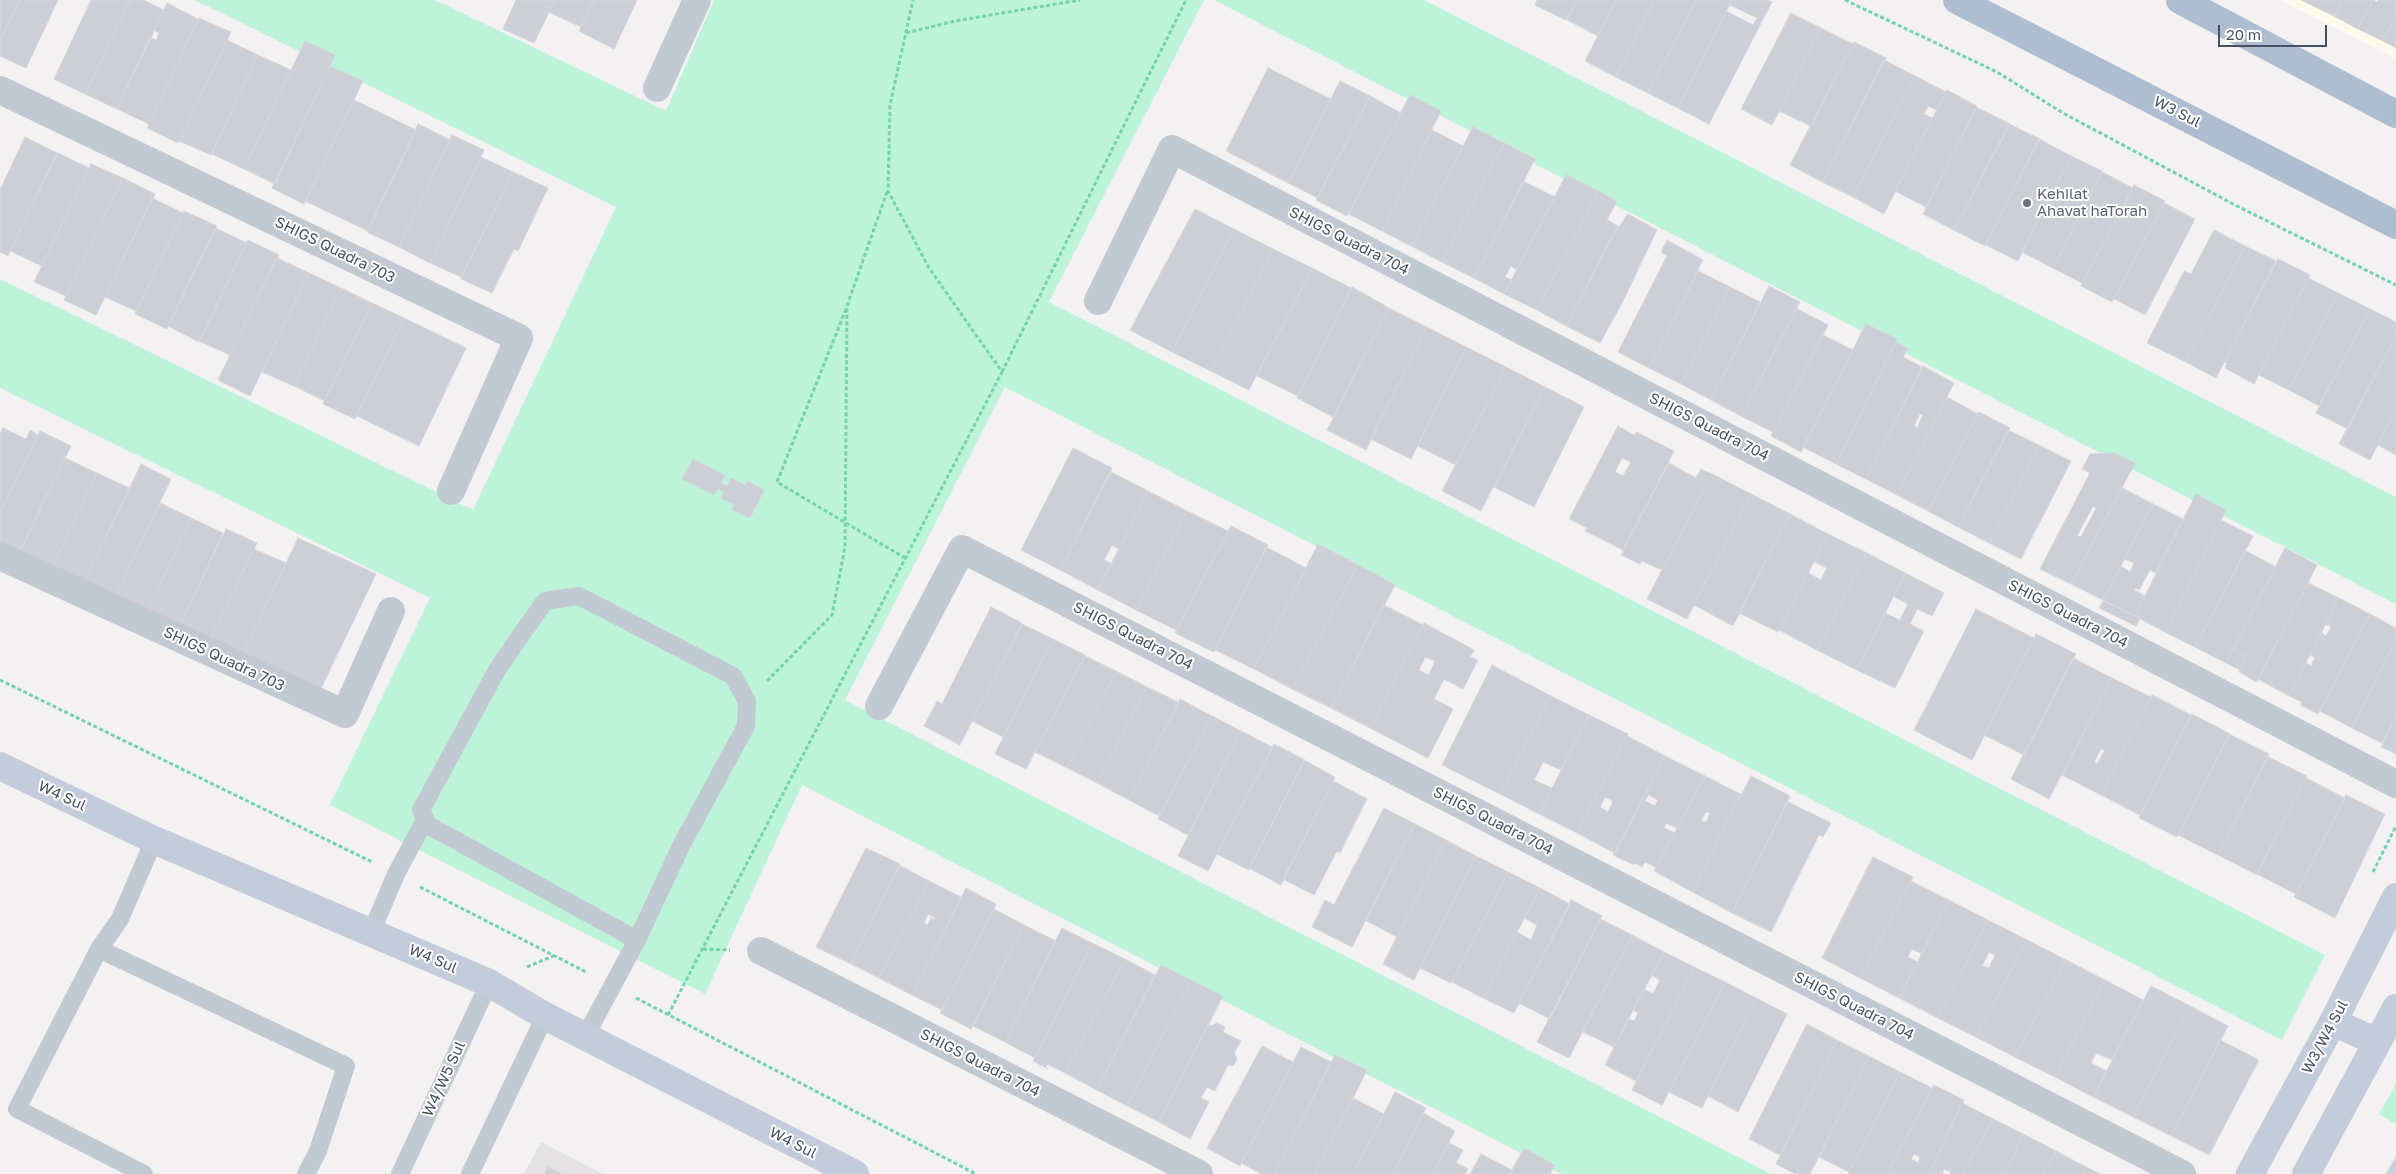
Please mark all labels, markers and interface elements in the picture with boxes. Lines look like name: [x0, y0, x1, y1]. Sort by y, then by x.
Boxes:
scale bar: [2221, 15, 2330, 47]
text: 20 m: [2226, 25, 2261, 43]
street label: W3 Sul: [2150, 93, 2204, 131]
place label: Kehilat Ahavat haTorah: [2037, 185, 2147, 220]
marker: Kehilat Ahavat haTorah: [2021, 197, 2033, 209]
street label: SHIGS Quadra 704: [1286, 203, 1412, 279]
street label: SHIGS Quadra 703: [272, 213, 398, 287]
street label: SHIGS Quadra 704: [1646, 389, 1772, 465]
street label: SHIGS Quadra 704: [2005, 576, 2131, 652]
street label: SHIGS Quadra 704: [1070, 598, 1196, 674]
street label: SHIGS Quadra 703: [161, 623, 287, 695]
street label: W4 Sul: [35, 777, 89, 815]
street label: SHIGS Quadra 704: [1430, 783, 1556, 859]
street label: W4 Sul: [406, 941, 460, 977]
street label: SHIGS Quadra 704: [1791, 968, 1917, 1044]
street label: W3/W4 Sul: [2298, 997, 2352, 1077]
street label: SHIGS Quadra 704: [917, 1025, 1043, 1101]
street label: W4/W5 Sul: [419, 1038, 469, 1120]
street label: W4 Sul: [766, 1123, 820, 1163]

